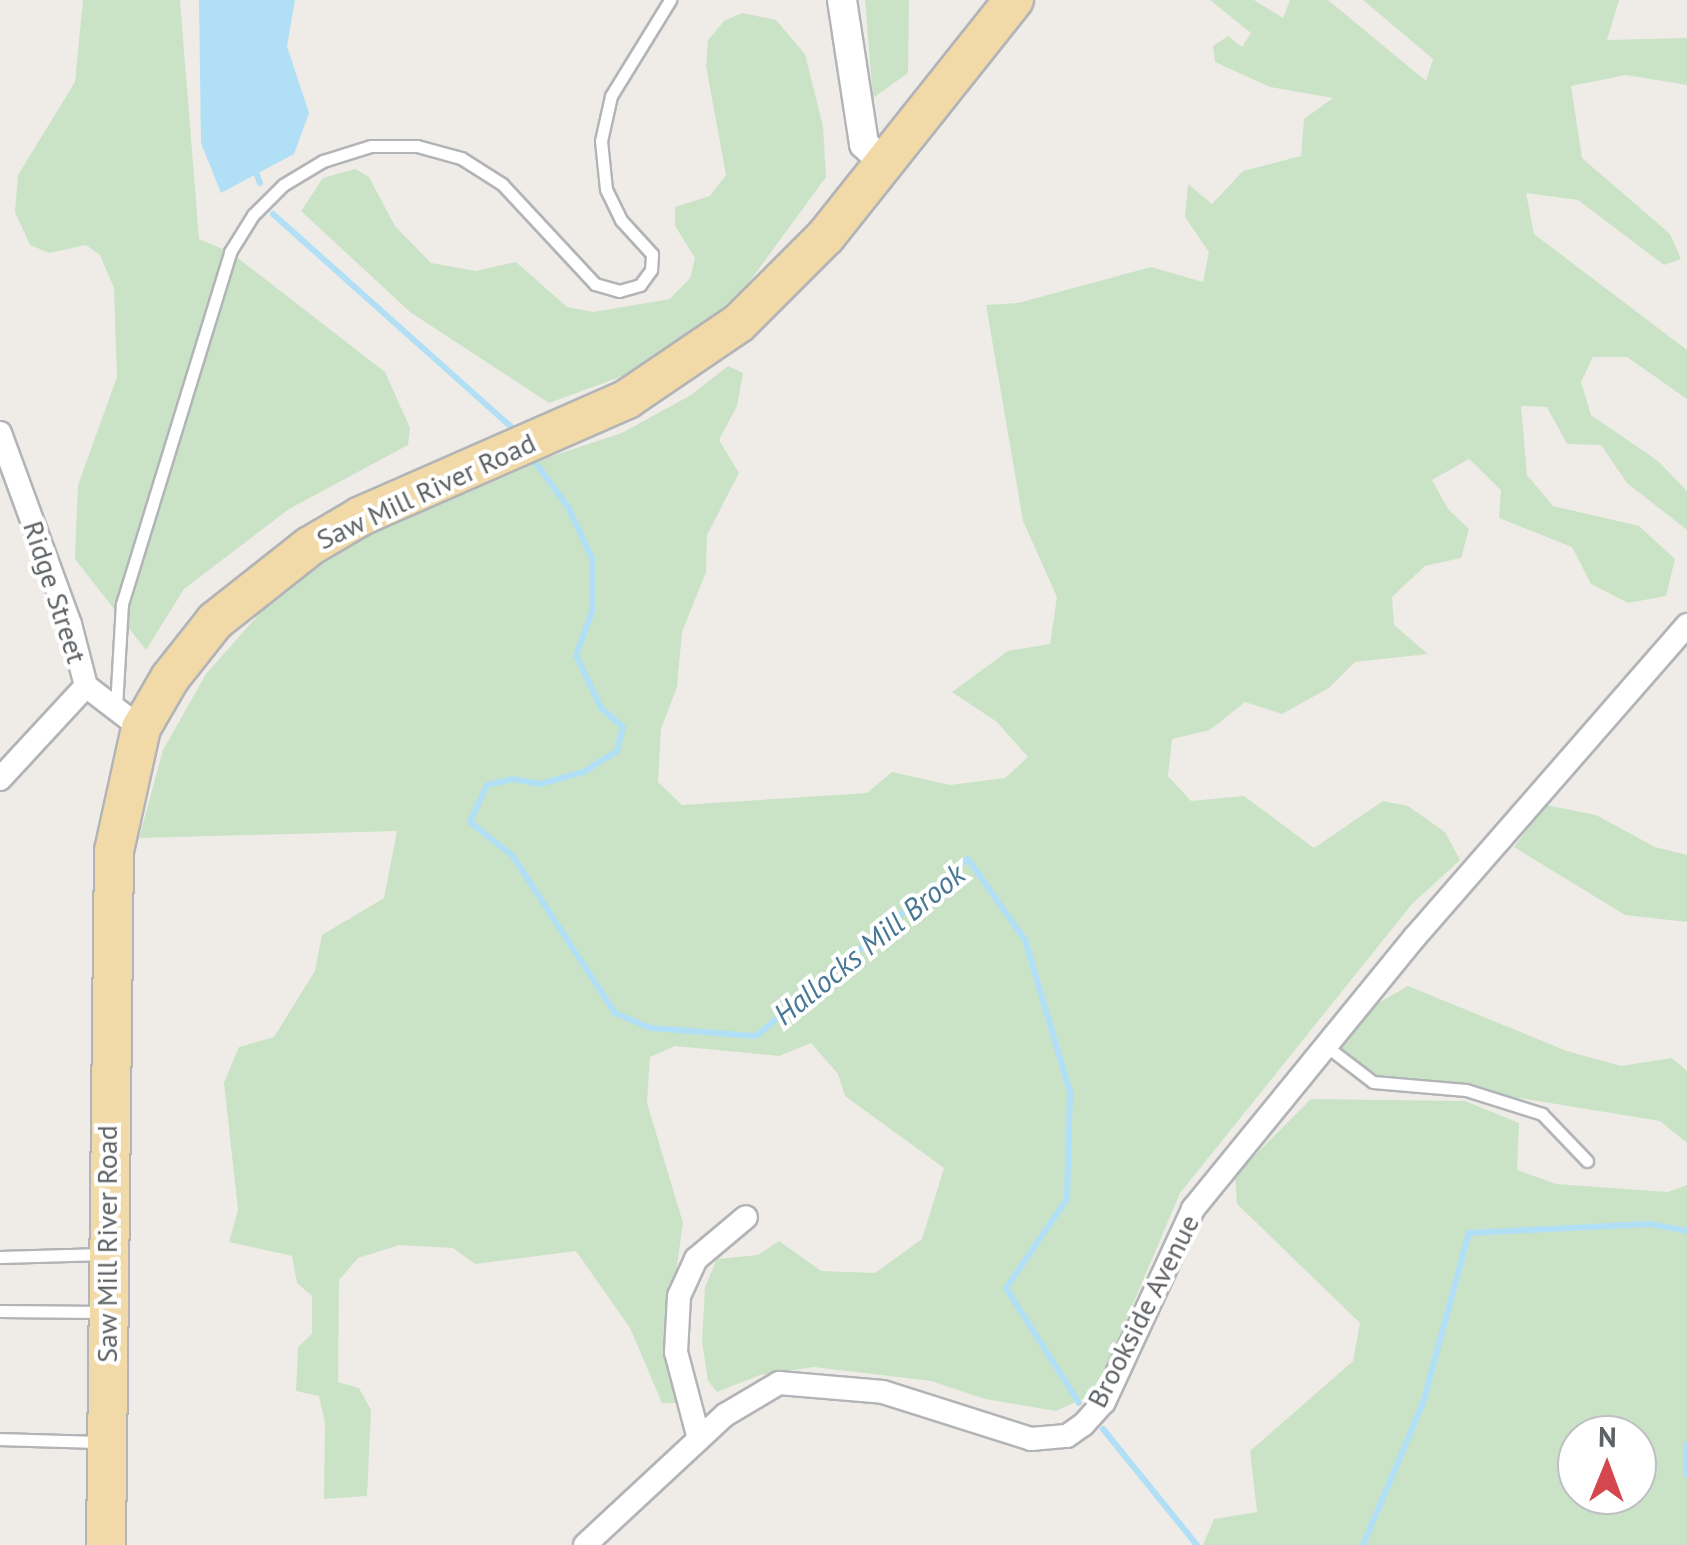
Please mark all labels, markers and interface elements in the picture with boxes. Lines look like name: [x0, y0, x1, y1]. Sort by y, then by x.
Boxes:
street label: Saw Mill River Road: [311, 425, 541, 557]
street label: Ridge Street: [16, 517, 94, 667]
water label: Hallocks Mill Brook: [766, 856, 972, 1032]
street label: Saw Mill River Road: [90, 1125, 124, 1363]
street label: Brookside Avenue: [1080, 1209, 1206, 1413]
north arrow: [1557, 1415, 1657, 1515]
text: N: [1598, 1418, 1617, 1455]

